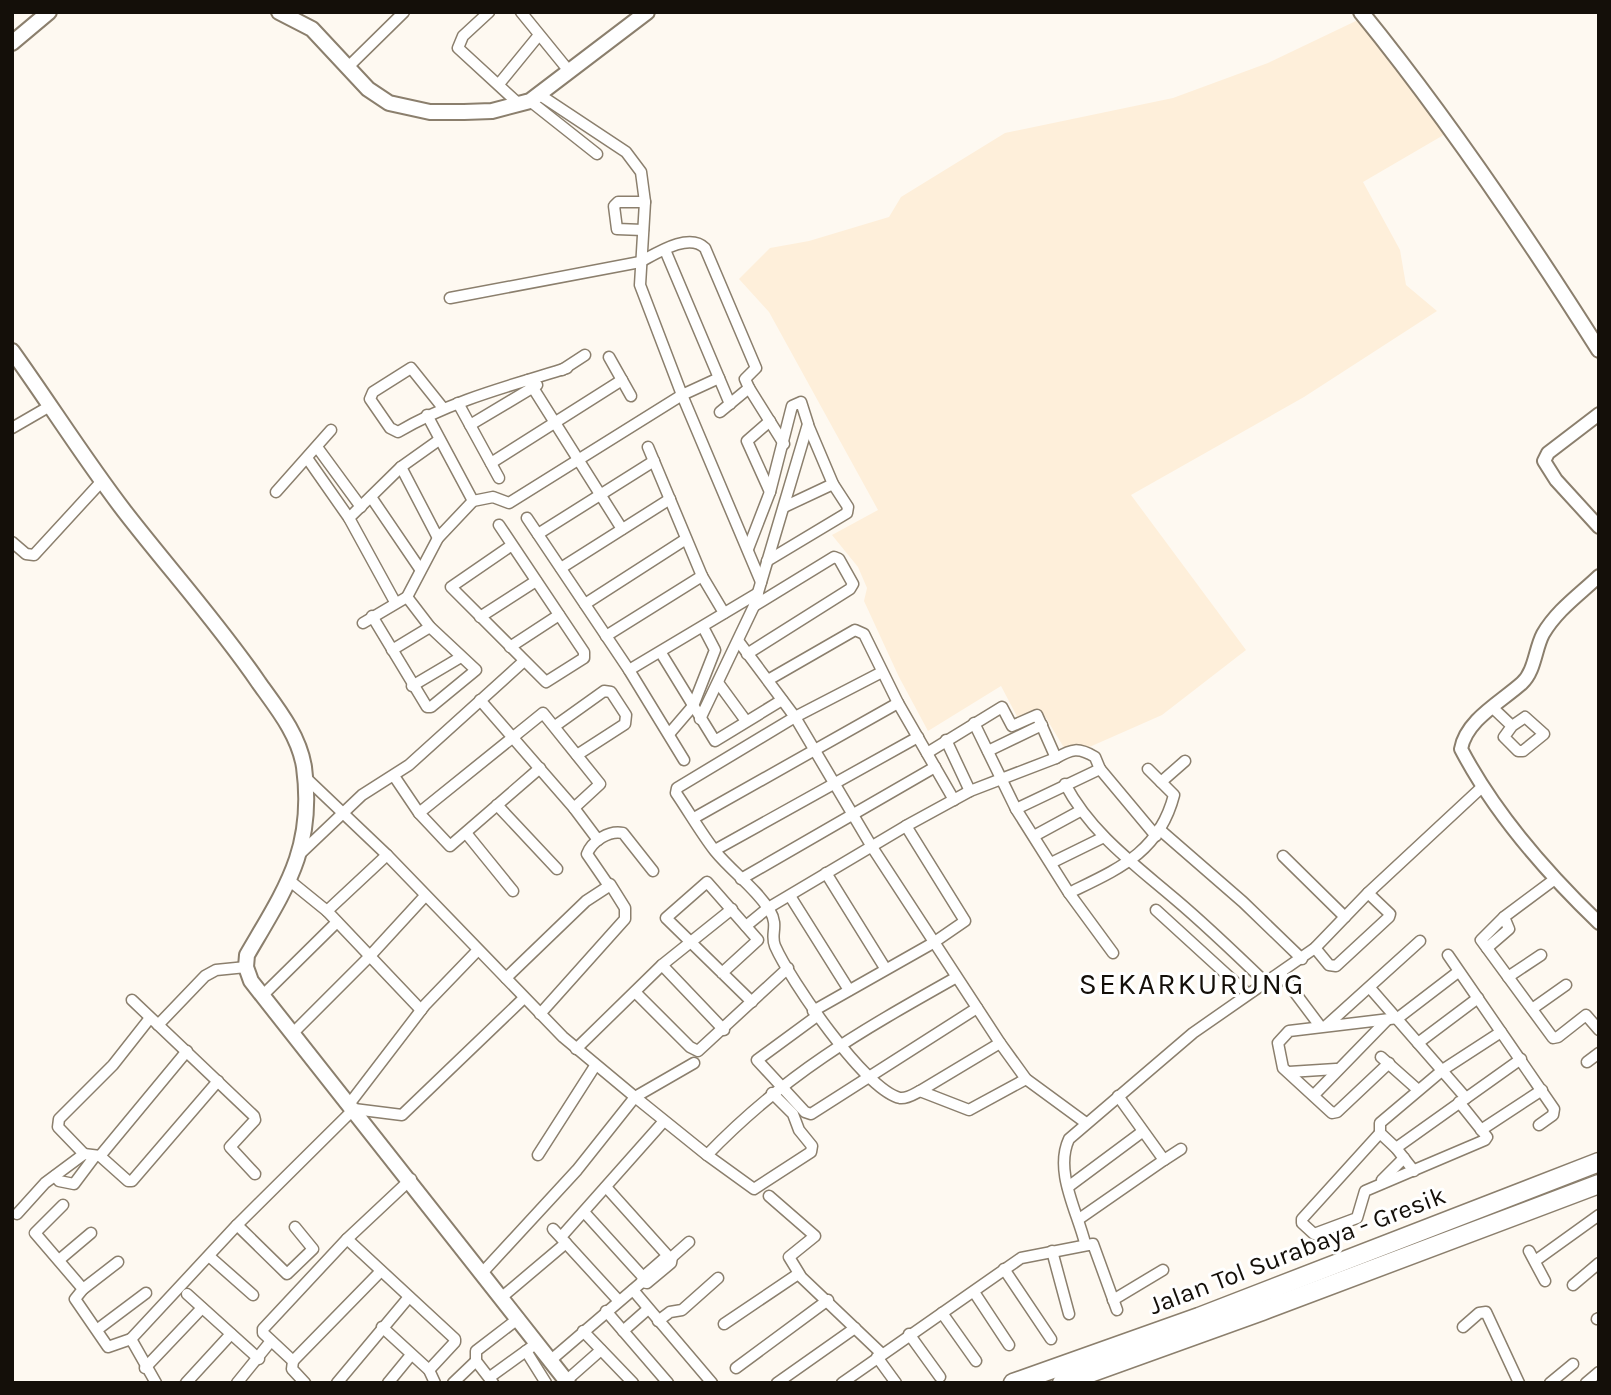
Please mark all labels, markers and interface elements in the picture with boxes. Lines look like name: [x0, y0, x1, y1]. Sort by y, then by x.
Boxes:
district label: SEKARKURUNG: [1079, 966, 1305, 1002]
street label: Jalan Tol Surabaya - Gresik: [1145, 1180, 1450, 1321]

